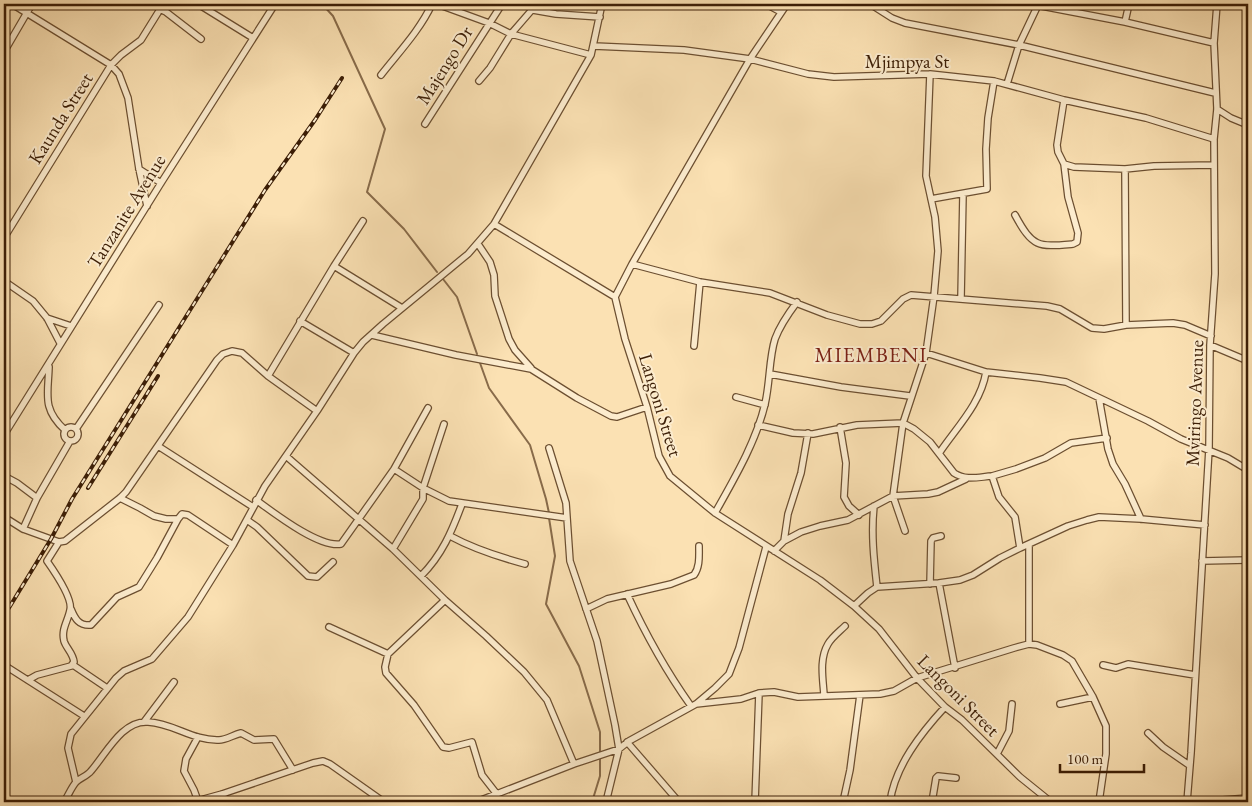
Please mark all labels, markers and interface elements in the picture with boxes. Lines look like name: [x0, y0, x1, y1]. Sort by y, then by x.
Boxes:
street label: Majengo Dr: [411, 21, 479, 109]
street label: Mjimpya St: [865, 49, 949, 74]
street label: Kaunda Street: [22, 68, 98, 169]
street label: Tanzanite Avenue: [82, 150, 171, 273]
street label: Mviringo Avenue: [1180, 339, 1209, 467]
district label: MIEMBENI: [815, 341, 927, 368]
street label: Langoni Street: [633, 351, 688, 460]
street label: Langoni Street: [912, 649, 1005, 742]
scale bar: [1060, 741, 1143, 773]
text: 100 m: [1067, 749, 1104, 768]

